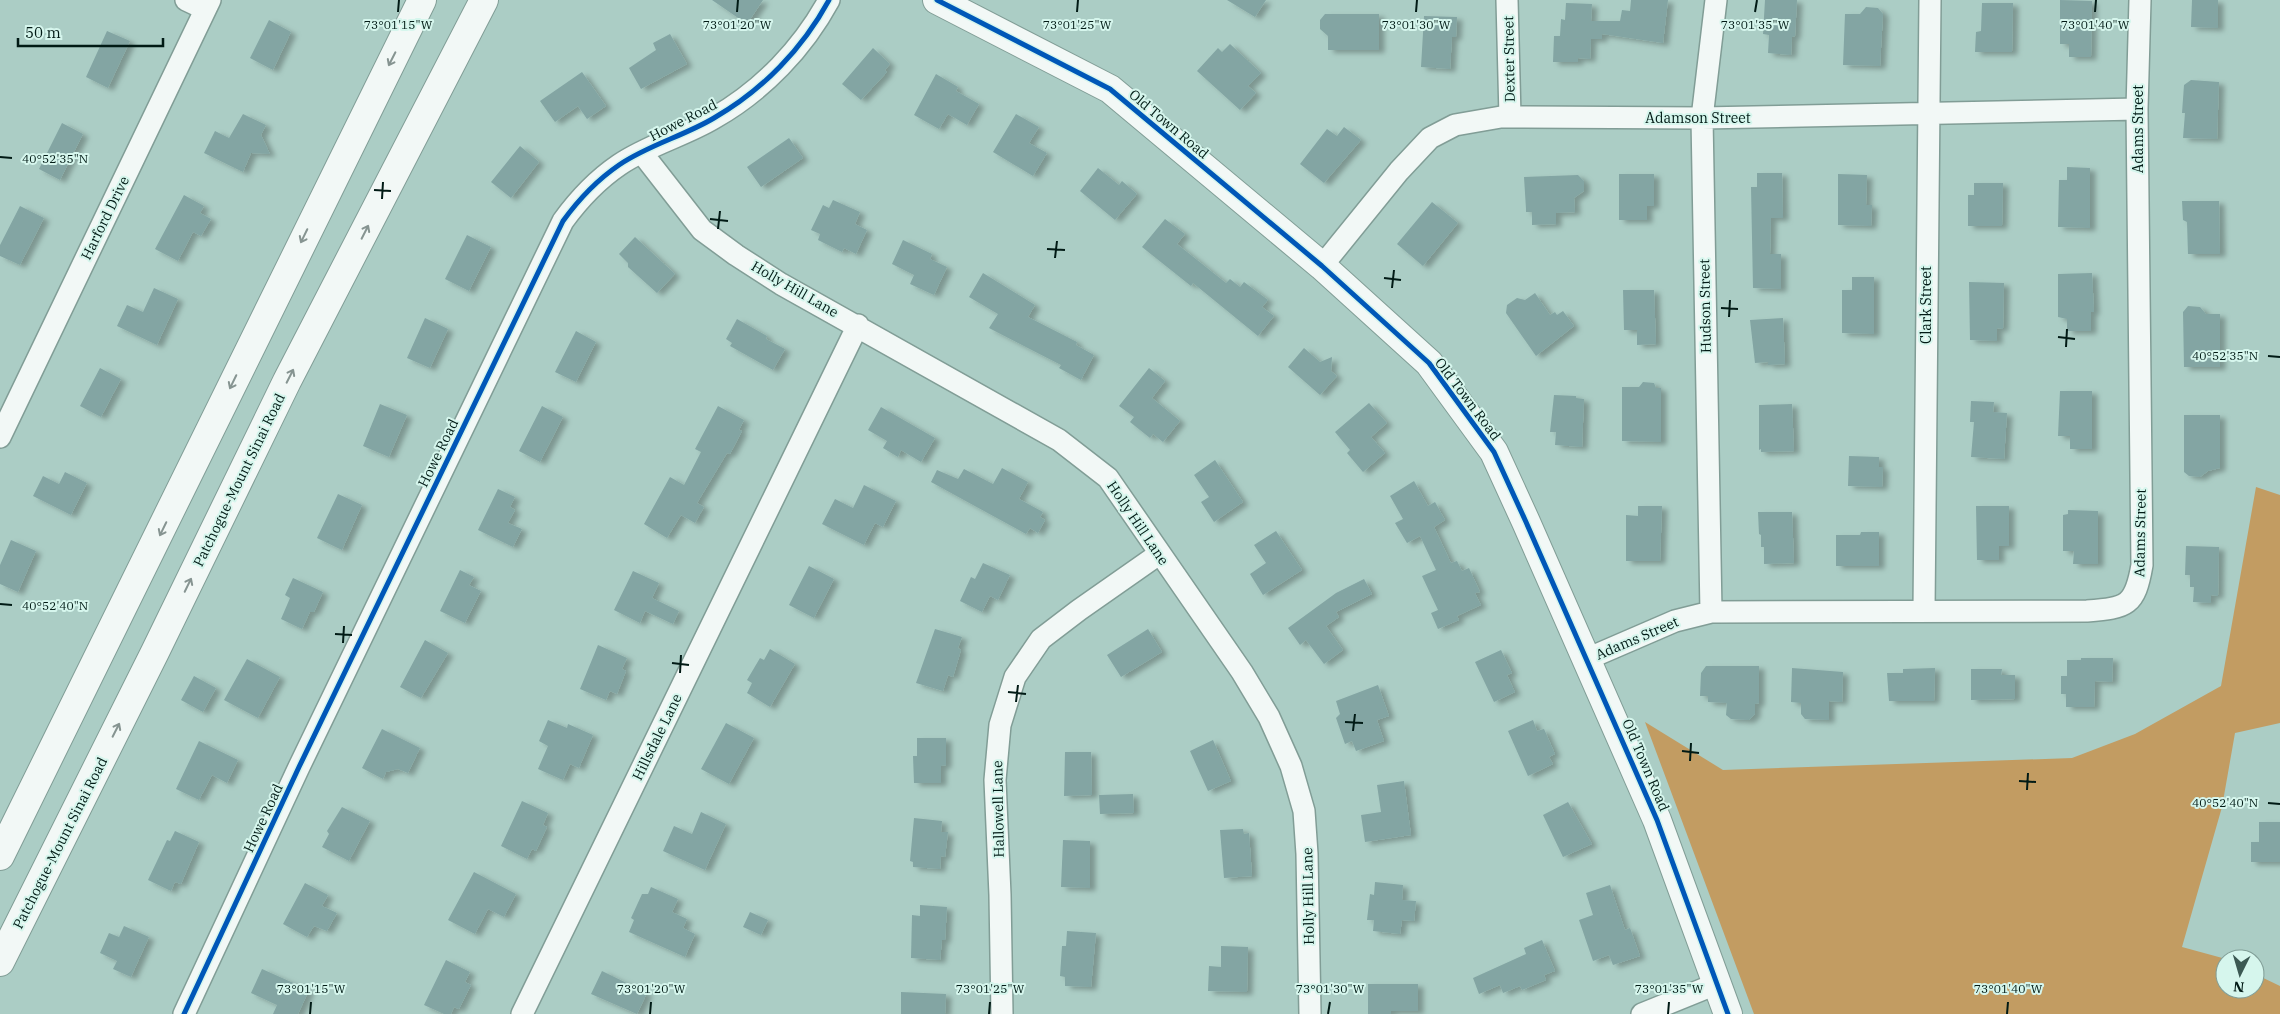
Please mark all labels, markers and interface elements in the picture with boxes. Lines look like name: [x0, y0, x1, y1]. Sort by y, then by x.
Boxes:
scale bar: [18, 15, 162, 47]
street label: Dexter Street: [1499, 16, 1519, 102]
text: 73°01'15"W: [364, 17, 433, 32]
text: 73°01'20"W: [703, 17, 772, 32]
text: 73°01'25"W: [1043, 17, 1112, 32]
text: 73°01'30"W: [1382, 17, 1451, 32]
text: 73°01'35"W: [1721, 17, 1790, 32]
text: 73°01'40"W: [2061, 17, 2130, 32]
text: 50 m: [25, 23, 61, 42]
one-way arrow: [387, 51, 396, 66]
street label: Old Town Road: [1125, 85, 1213, 163]
street label: Adams Street: [2129, 85, 2147, 173]
street label: Howe Road: [646, 95, 720, 145]
street label: Adamson Street: [1645, 109, 1751, 127]
text: 40°52'35"N: [22, 151, 88, 166]
street label: Harford Drive: [77, 173, 133, 263]
one-way arrow: [360, 224, 370, 239]
one-way arrow: [299, 228, 309, 243]
street label: Holly Hill Lane: [748, 257, 842, 321]
street label: Hudson Street: [1695, 259, 1715, 353]
street label: Clark Street: [1917, 266, 1935, 344]
text: 40°52'35"N: [2192, 348, 2258, 363]
street label: Old Town Road: [1431, 354, 1505, 444]
one-way arrow: [286, 369, 295, 384]
one-way arrow: [228, 374, 237, 389]
street label: Patchogue-Mount Sinai Road: [189, 390, 289, 570]
street label: Howe Road: [414, 415, 462, 490]
street label: Holly Hill Lane: [1103, 478, 1173, 568]
street label: Adams Street: [2130, 489, 2150, 577]
one-way arrow: [157, 521, 167, 536]
one-way arrow: [184, 578, 193, 593]
text: 40°52'40"N: [22, 598, 88, 613]
street label: Adams Street: [1593, 612, 1681, 664]
street label: Hillsdale Lane: [628, 691, 686, 783]
street label: Old Town Road: [1618, 716, 1674, 814]
one-way arrow: [111, 723, 121, 738]
street label: Patchogue-Mount Sinai Road: [9, 754, 111, 932]
street label: Hallowell Lane: [988, 760, 1008, 858]
street label: Howe Road: [239, 780, 287, 855]
text: 40°52'40"N: [2192, 795, 2258, 810]
street label: Holly Hill Lane: [1298, 847, 1318, 945]
north arrow: [2215, 949, 2265, 999]
text: N: [2233, 978, 2245, 996]
text: 73°01'15"W: [277, 981, 346, 996]
text: 73°01'20"W: [617, 981, 686, 996]
text: 73°01'25"W: [956, 981, 1025, 996]
text: 73°01'30"W: [1296, 981, 1365, 996]
text: 73°01'35"W: [1635, 981, 1704, 996]
text: 73°01'40"W: [1974, 981, 2043, 996]

